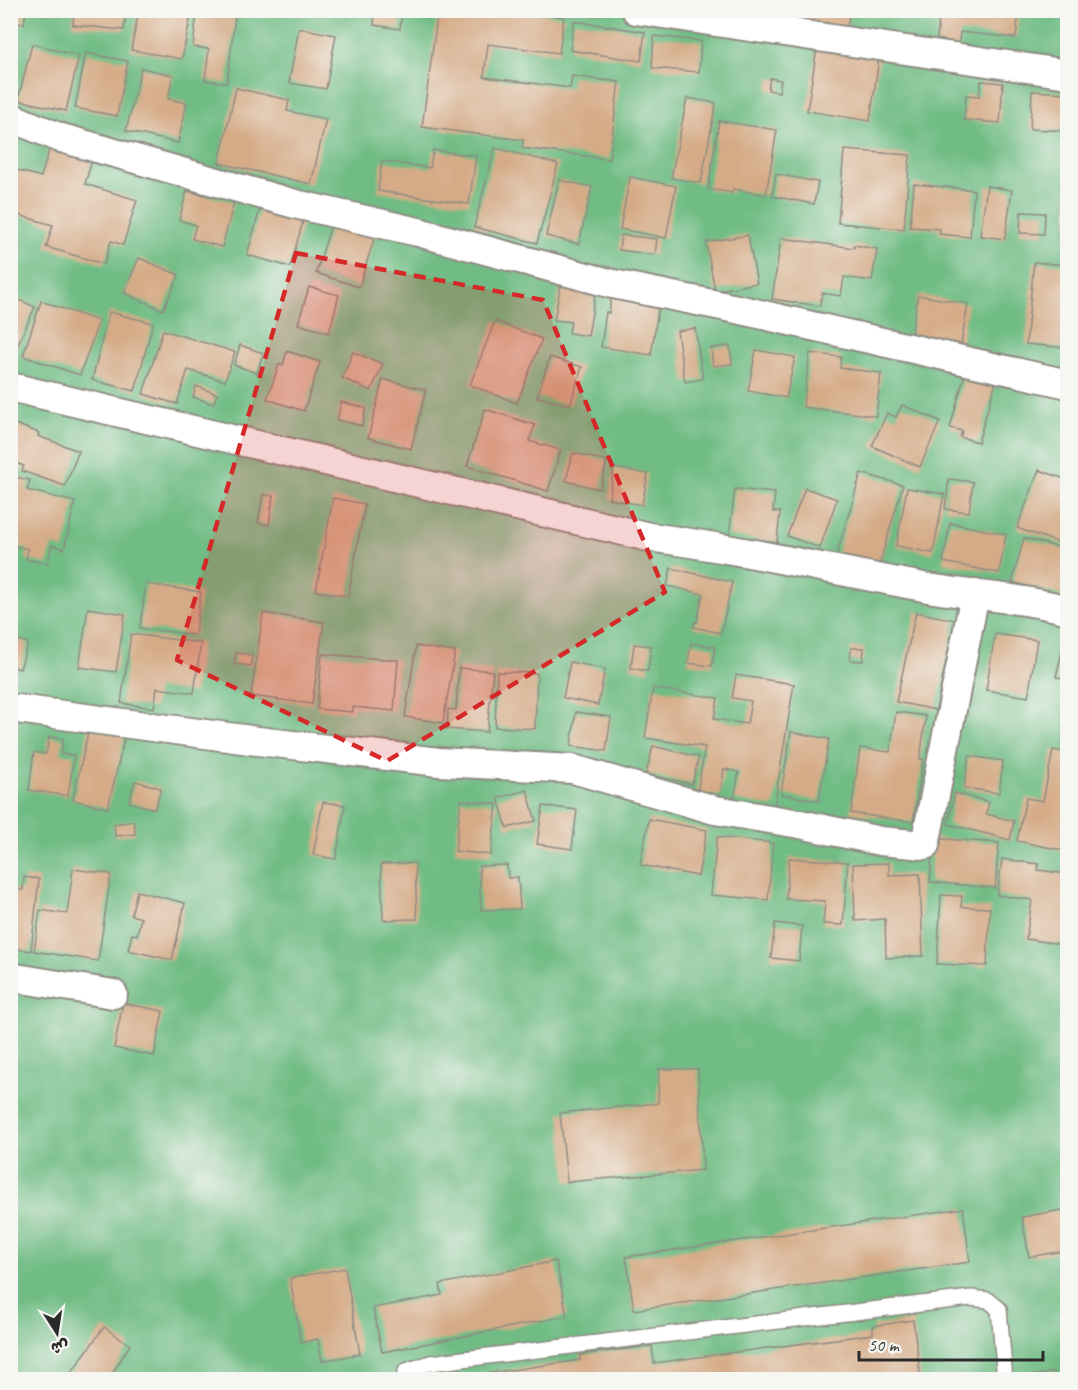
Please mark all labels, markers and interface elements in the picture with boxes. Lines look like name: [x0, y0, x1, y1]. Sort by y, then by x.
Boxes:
north arrow: [27, 1303, 87, 1363]
scale bar: [859, 1324, 1044, 1362]
text: 50 m: [868, 1334, 901, 1356]
text: ش: [49, 1335, 71, 1358]

